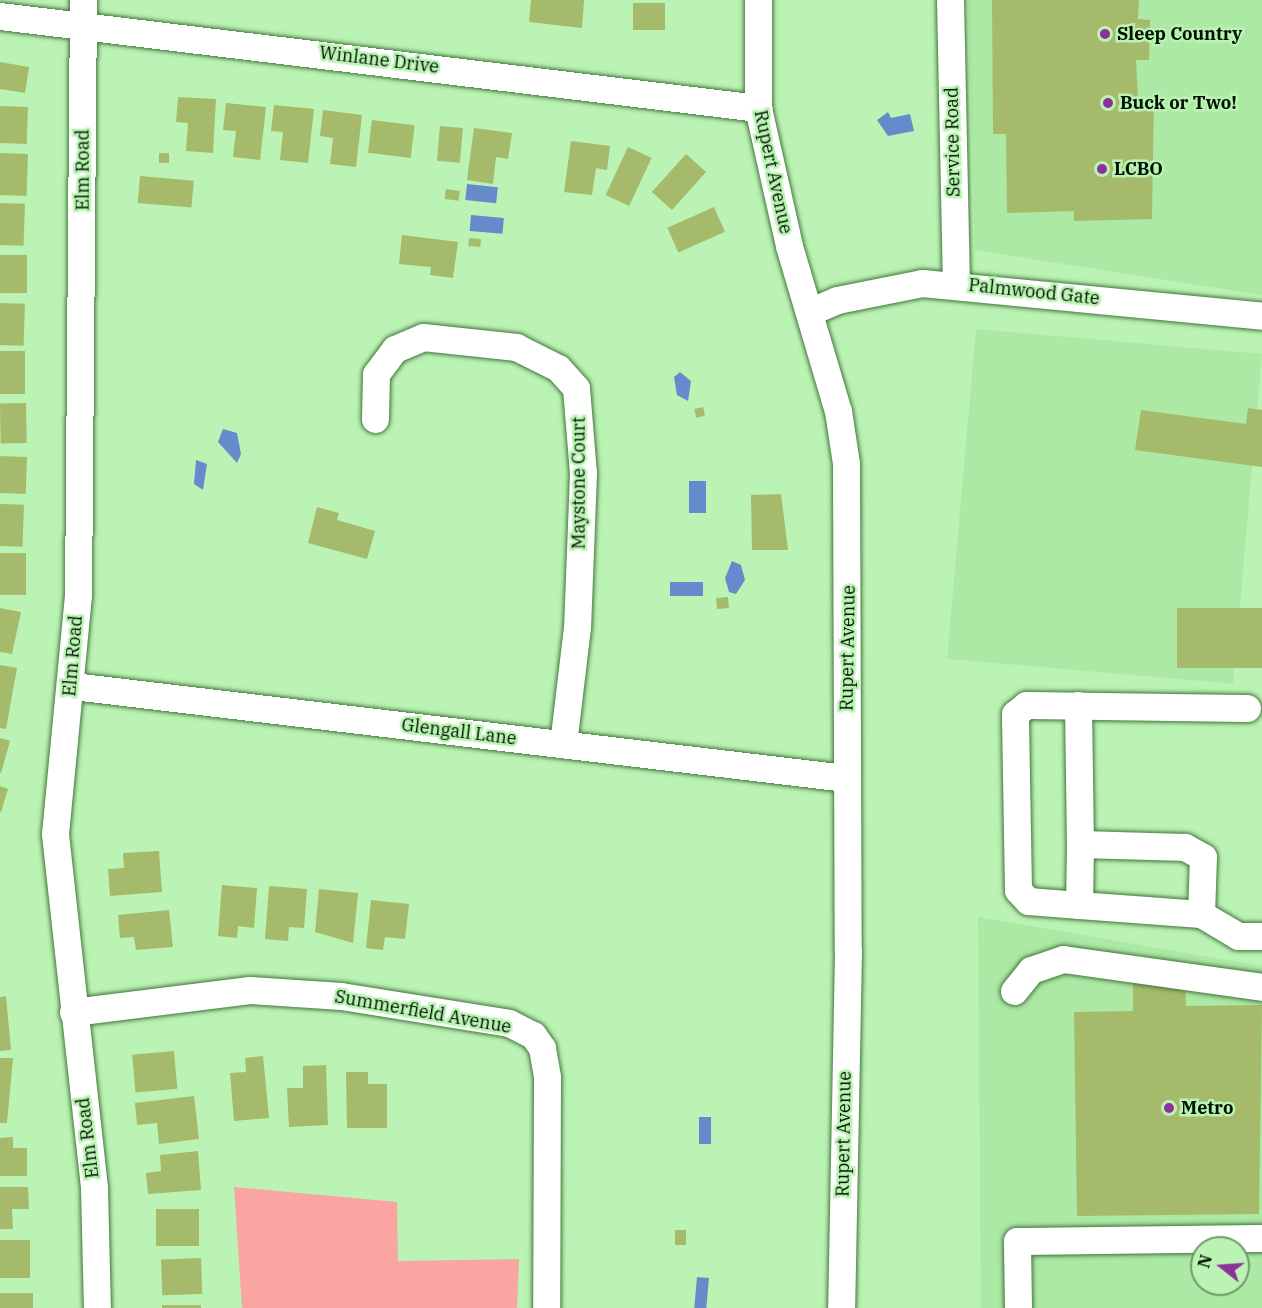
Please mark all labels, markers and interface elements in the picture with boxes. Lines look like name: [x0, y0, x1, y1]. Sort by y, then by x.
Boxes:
place label: Sleep Country: [1117, 23, 1242, 45]
marker: Sleep Country: [1098, 27, 1112, 41]
street label: Winlane Drive: [318, 42, 440, 78]
street label: Service Road: [941, 87, 965, 197]
place label: Buck or Two!: [1120, 92, 1237, 114]
marker: Buck or Two!: [1101, 96, 1115, 110]
street label: Rupert Avenue: [749, 108, 797, 236]
street label: Elm Road: [72, 129, 94, 211]
place label: LCBO: [1114, 158, 1163, 180]
marker: LCBO: [1095, 162, 1109, 176]
street label: Palmwood Gate: [967, 274, 1101, 310]
street label: Maystone Court: [568, 417, 590, 549]
street label: Rupert Avenue: [836, 585, 860, 711]
street label: Elm Road: [59, 615, 87, 697]
street label: Glengall Lane: [400, 714, 518, 750]
street label: Summerfield Avenue: [333, 986, 513, 1038]
street label: Rupert Avenue: [832, 1071, 856, 1197]
street label: Elm Road: [72, 1096, 104, 1180]
place label: Metro: [1181, 1097, 1233, 1119]
marker: Metro: [1162, 1101, 1176, 1115]
north arrow: [1190, 1236, 1250, 1296]
text: N: [1193, 1252, 1216, 1270]

